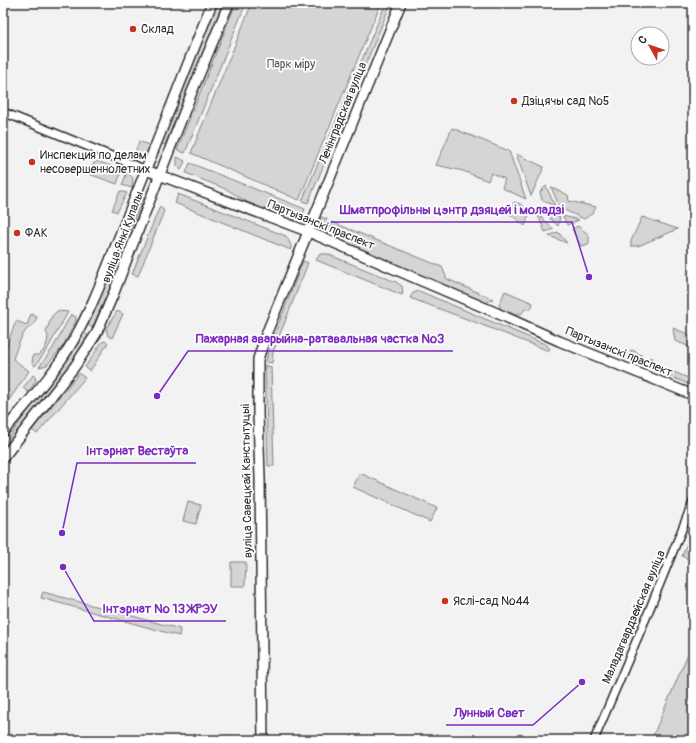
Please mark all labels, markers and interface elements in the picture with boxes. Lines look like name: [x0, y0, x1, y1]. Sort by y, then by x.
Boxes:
place label: Склад: [141, 22, 174, 37]
marker: Склад: [128, 24, 138, 34]
north arrow: [630, 26, 670, 66]
text: С: [636, 33, 650, 47]
park label: Парк міру: [267, 57, 315, 72]
street label: Ленінградская вуліца: [315, 60, 370, 167]
place label: Дзіцячы сад №5: [521, 94, 609, 109]
marker: Дзіцячы сад №5: [509, 96, 519, 106]
place label: Инспекция по делам несовершеннолетних: [40, 148, 150, 177]
marker: Инспекция по делам несовершеннолетних: [27, 157, 37, 167]
street label: вуліца Янкі Купалы: [99, 189, 147, 285]
street label: Партызанскі праспект: [265, 197, 377, 253]
callout: Шматпрофільны цэнтр дзяцей і моладзі: [331, 197, 572, 222]
text: Шматпрофільны цэнтр дзяцей і моладзі: [339, 202, 565, 218]
place label: ФАК: [25, 226, 48, 241]
marker: ФАК: [12, 228, 22, 238]
street label: Партызанскі праспект: [563, 324, 675, 380]
callout: Пажарная аварыйна-ратавальная частка №3: [188, 326, 453, 351]
text: Пажарная аварыйна-ратавальная частка №3: [196, 331, 444, 347]
street label: вуліца Савецкай Канстытуцыі: [238, 404, 256, 558]
callout: Інтэрнат Вестаўта: [77, 438, 196, 463]
text: Інтэрнат Вестаўта: [86, 443, 188, 459]
street label: Маладагвардзейская вуліца: [599, 548, 669, 686]
place label: Яслі-сад №44: [453, 594, 530, 609]
callout: Інтэрнат № 13 ЖРЭУ: [94, 596, 226, 621]
marker: Яслі-сад №44: [440, 596, 450, 606]
text: Інтэрнат № 13 ЖРЭУ: [102, 601, 218, 617]
callout: Лунный Свет: [446, 700, 533, 725]
text: Лунный Свет: [452, 705, 525, 721]

